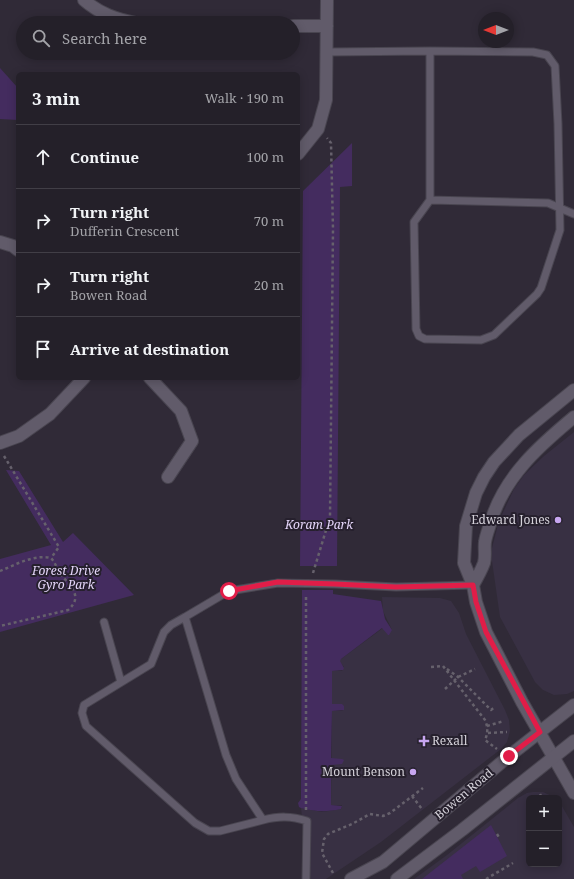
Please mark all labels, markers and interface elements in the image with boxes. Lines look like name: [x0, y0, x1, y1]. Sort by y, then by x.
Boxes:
north arrow: [478, 12, 514, 48]
search box: [16, 16, 300, 60]
icon: search: [30, 27, 52, 49]
text: Search here: [62, 28, 147, 48]
text: 3 min: [32, 87, 80, 110]
text: Walk · 190 m: [205, 89, 284, 107]
icon: ahead: [32, 146, 54, 168]
text: Continue: [70, 147, 139, 167]
text: 100 m: [247, 148, 284, 166]
text: Turn right: [70, 202, 149, 222]
icon: right: [32, 210, 54, 232]
text: 70 m: [254, 212, 284, 230]
text: Dufferin Crescent: [70, 222, 179, 240]
text: Turn right: [70, 266, 149, 286]
icon: right: [32, 274, 54, 296]
text: 20 m: [254, 276, 284, 294]
text: Bowen Road: [70, 286, 147, 304]
icon: arrive: [32, 338, 54, 360]
text: Arrive at destination: [70, 339, 229, 359]
place label: Edward Jones: [471, 511, 550, 528]
marker: Edward Jones: [553, 515, 563, 525]
park label: Koram Park: [284, 516, 354, 533]
park label: Forest Drive Gyro Park: [31, 562, 100, 593]
route start: [220, 582, 238, 600]
place label: Rexall: [432, 732, 468, 749]
marker: Rexall: [419, 736, 429, 746]
route end: [500, 747, 518, 765]
place label: Mount Benson: [322, 763, 405, 780]
street label: Bowen Road: [431, 764, 497, 823]
marker: Mount Benson: [408, 767, 418, 777]
map controls: [526, 795, 562, 867]
button: +: [526, 795, 562, 831]
button: −: [526, 831, 562, 867]

